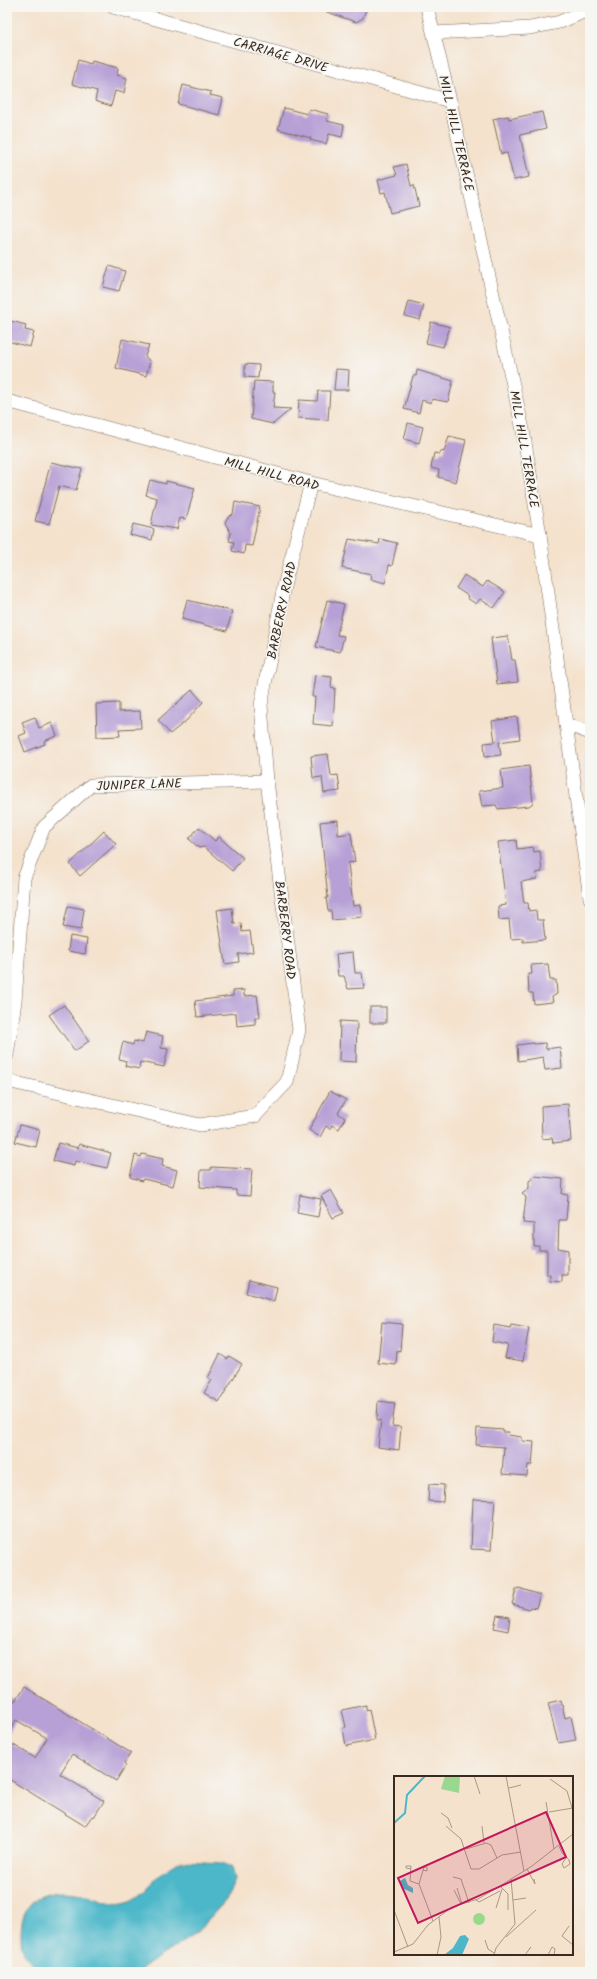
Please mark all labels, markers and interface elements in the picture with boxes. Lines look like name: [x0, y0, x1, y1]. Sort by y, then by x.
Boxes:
street label: CARRIAGE DRIVE: [231, 32, 331, 79]
street label: MILL HILL TERRACE: [432, 73, 479, 194]
street label: MILL HILL TERRACE: [503, 389, 544, 510]
street label: MILL HILL ROAD: [222, 452, 322, 497]
street label: BARBERRY ROAD: [262, 560, 303, 661]
street label: JUNIPER LANE: [96, 773, 183, 797]
street label: BARBERRY ROAD: [268, 880, 301, 981]
inset map: [394, 1776, 573, 1955]

